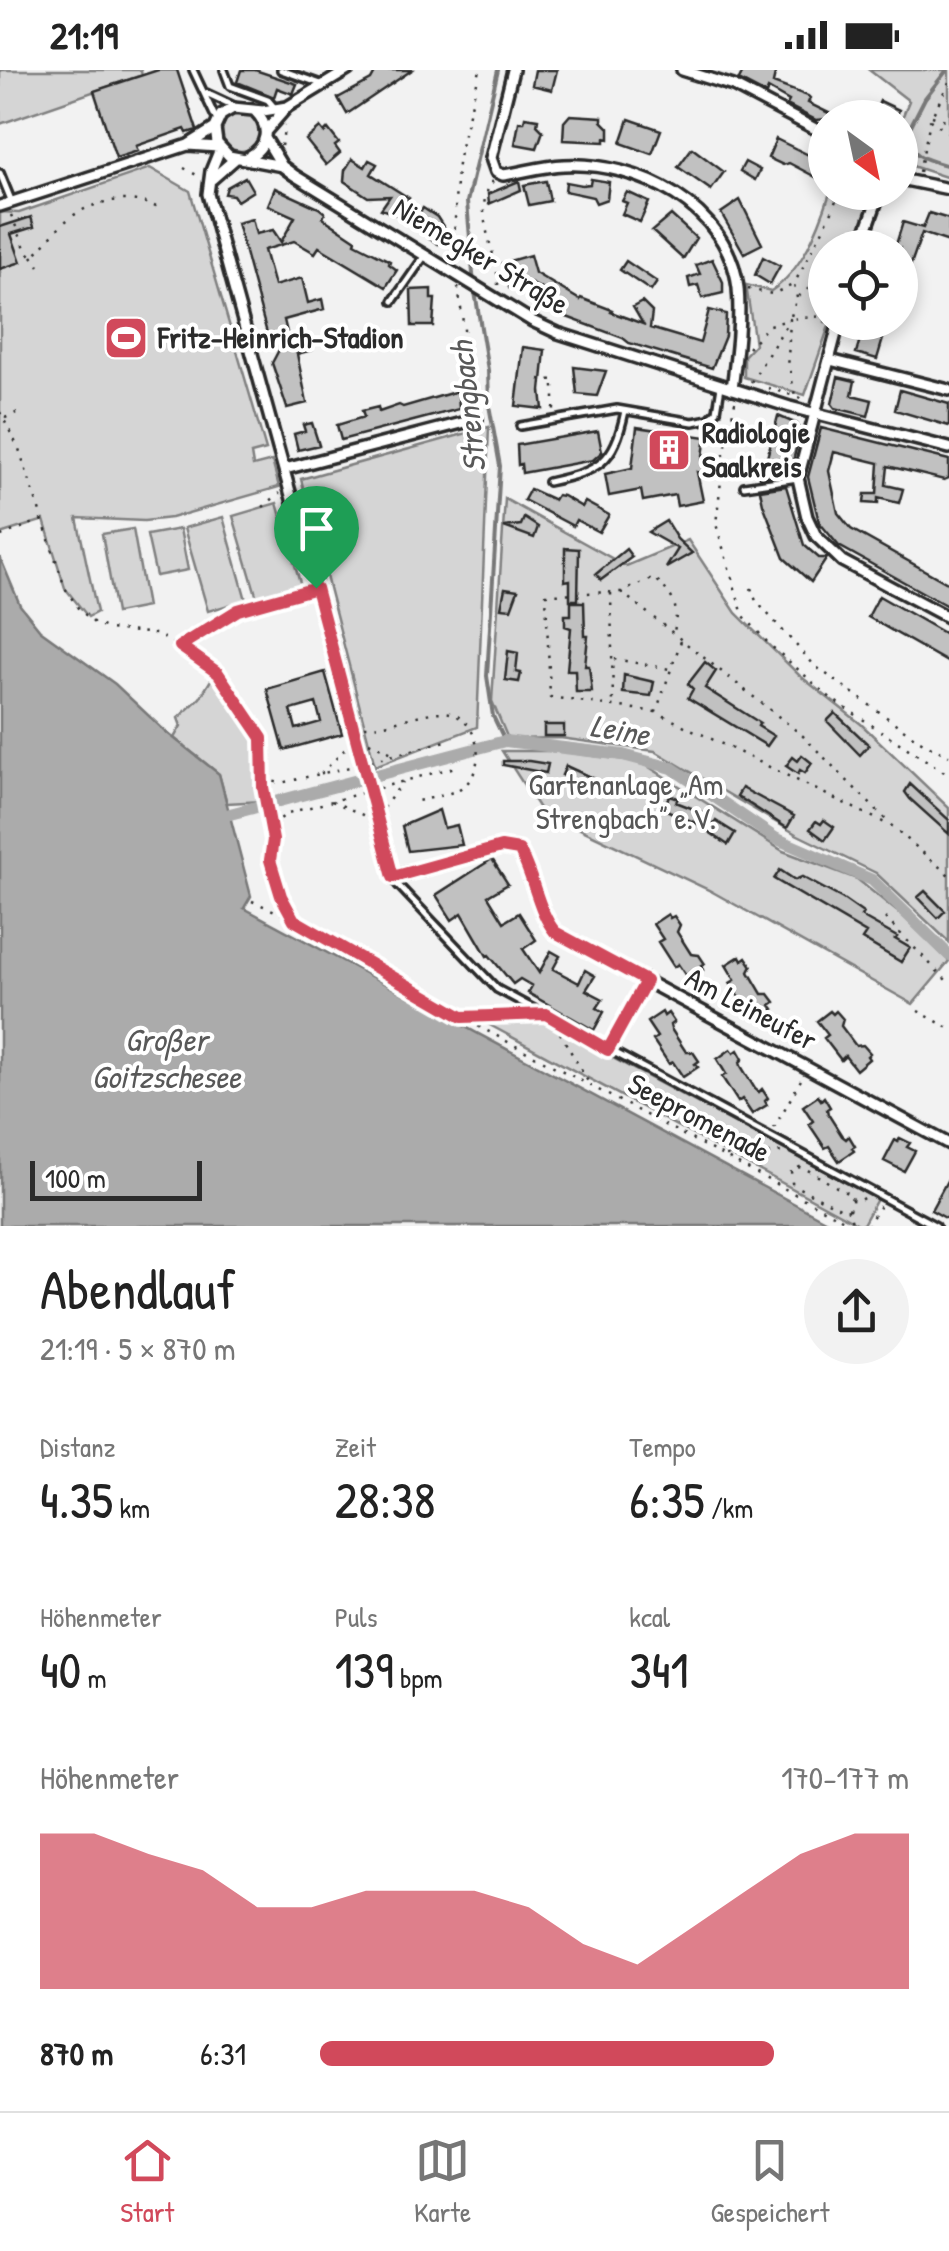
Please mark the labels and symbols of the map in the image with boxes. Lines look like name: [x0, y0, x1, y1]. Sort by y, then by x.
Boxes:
north arrow: [808, 100, 918, 210]
street label: Niemegker Straße: [386, 187, 577, 323]
sports icon: Fritz-Heinrich-Stadion: [103, 315, 149, 361]
place label: Fritz-Heinrich-Stadion: [157, 317, 404, 357]
water label: Strengbach: [439, 337, 496, 474]
place label: Radiologie Saalkreis: [702, 412, 810, 486]
building icon: Radiologie Saalkreis: [646, 427, 692, 473]
pin: [274, 486, 359, 589]
water label: Leine: [587, 703, 654, 756]
park label: Gartenanlage „Am Strengbach” e.V.: [529, 764, 723, 838]
street label: Am Leineufer: [679, 957, 825, 1060]
water label: Großer Goitzschesee: [92, 1018, 242, 1098]
street label: Seepromenade: [621, 1063, 778, 1171]
scale bar: [30, 1156, 202, 1200]

